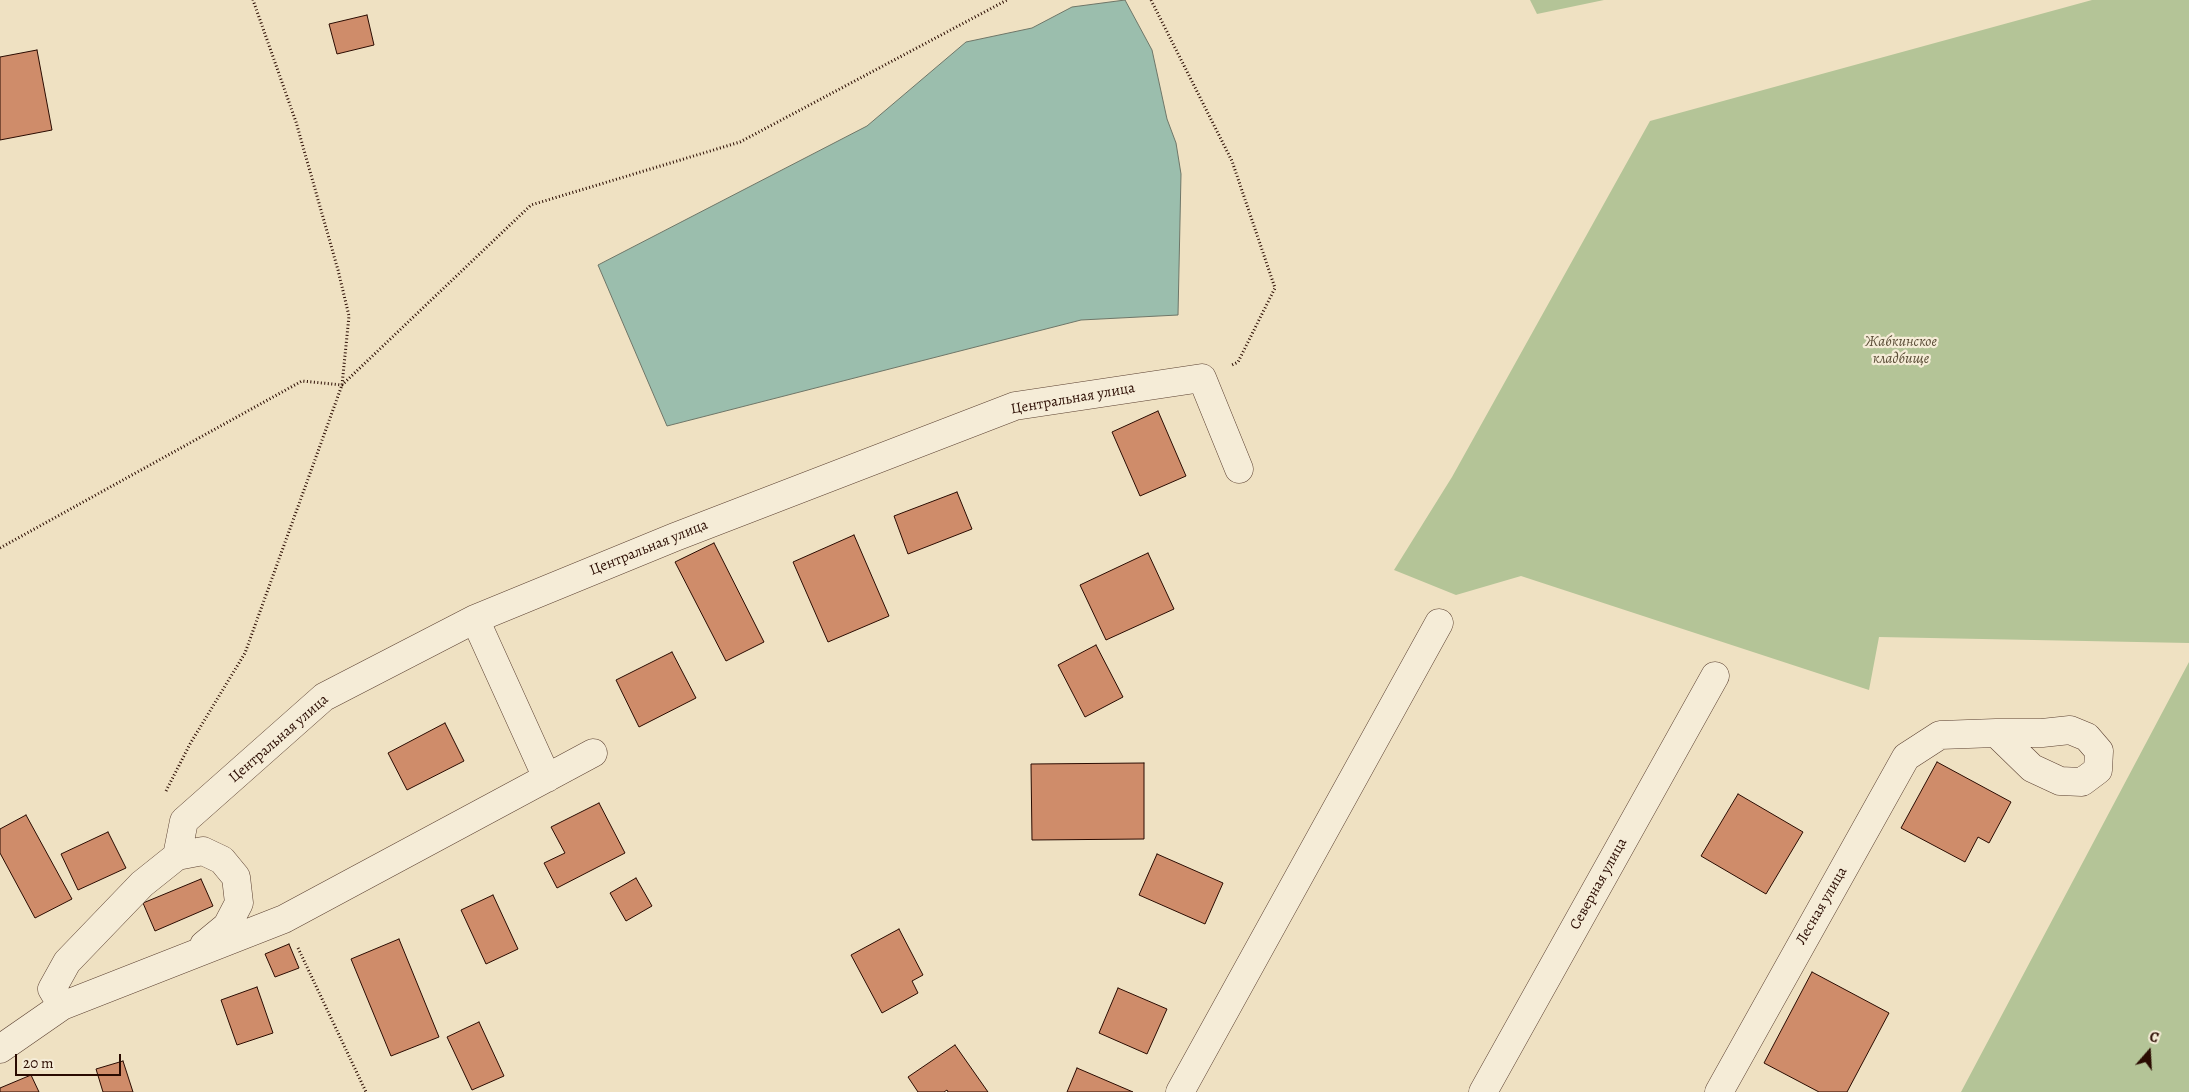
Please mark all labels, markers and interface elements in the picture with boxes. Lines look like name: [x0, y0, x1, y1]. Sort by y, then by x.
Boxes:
park label: Жабкинское кладбище: [1865, 333, 1937, 368]
street label: Центральная улица: [1009, 379, 1137, 419]
street label: Центральная улица: [587, 516, 711, 580]
street label: Центральная улица: [226, 691, 332, 787]
street label: Северная улица: [1566, 835, 1632, 933]
street label: Лесная улица: [1792, 864, 1852, 948]
north arrow: [2124, 1027, 2174, 1077]
text: С: [2147, 1027, 2161, 1048]
scale bar: [18, 1044, 124, 1076]
text: 20 m: [23, 1053, 54, 1073]

